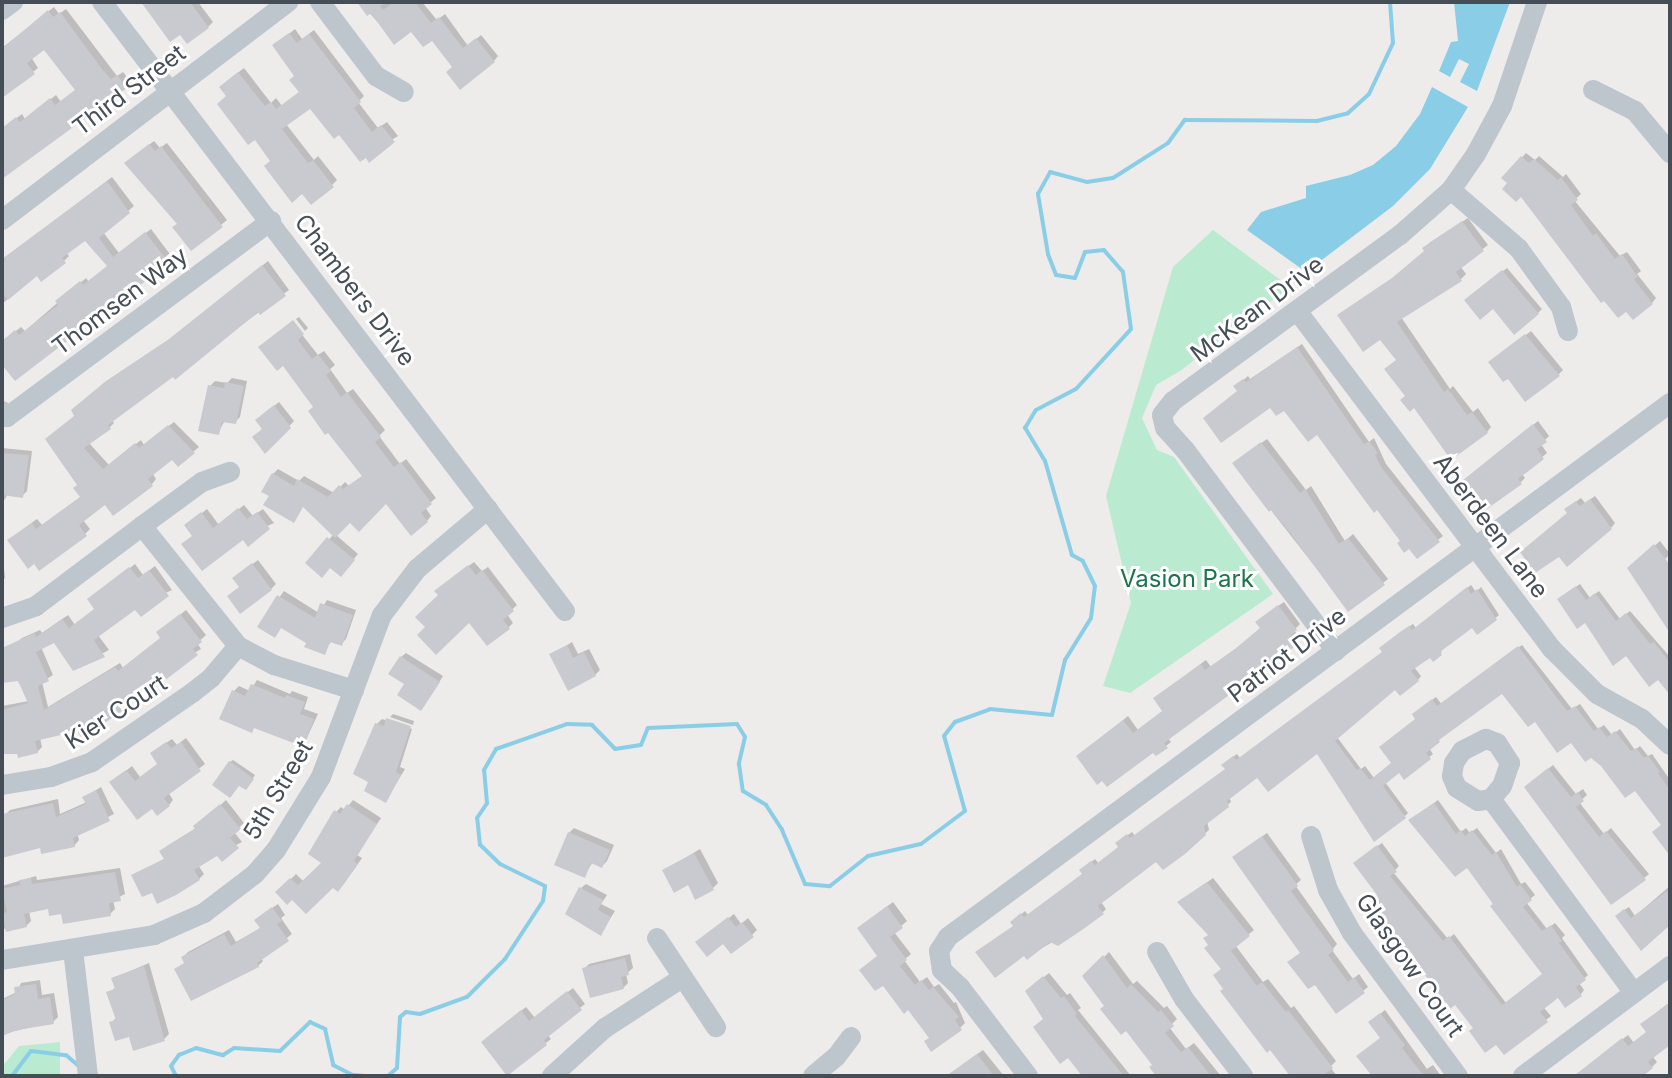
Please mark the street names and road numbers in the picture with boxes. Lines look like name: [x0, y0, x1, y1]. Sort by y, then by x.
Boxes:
street label: Third Street: [67, 38, 191, 142]
street label: Chambers Drive: [288, 208, 422, 372]
street label: Thomsen Way: [47, 241, 193, 361]
street label: McKean Drive: [1185, 250, 1329, 368]
street label: Aberdeen Lane: [1428, 448, 1554, 604]
street label: Patriot Drive: [1222, 601, 1352, 709]
street label: Kier Court: [60, 668, 172, 756]
street label: 5th Street: [237, 735, 319, 845]
street label: Glasgow Court: [1350, 888, 1470, 1042]

